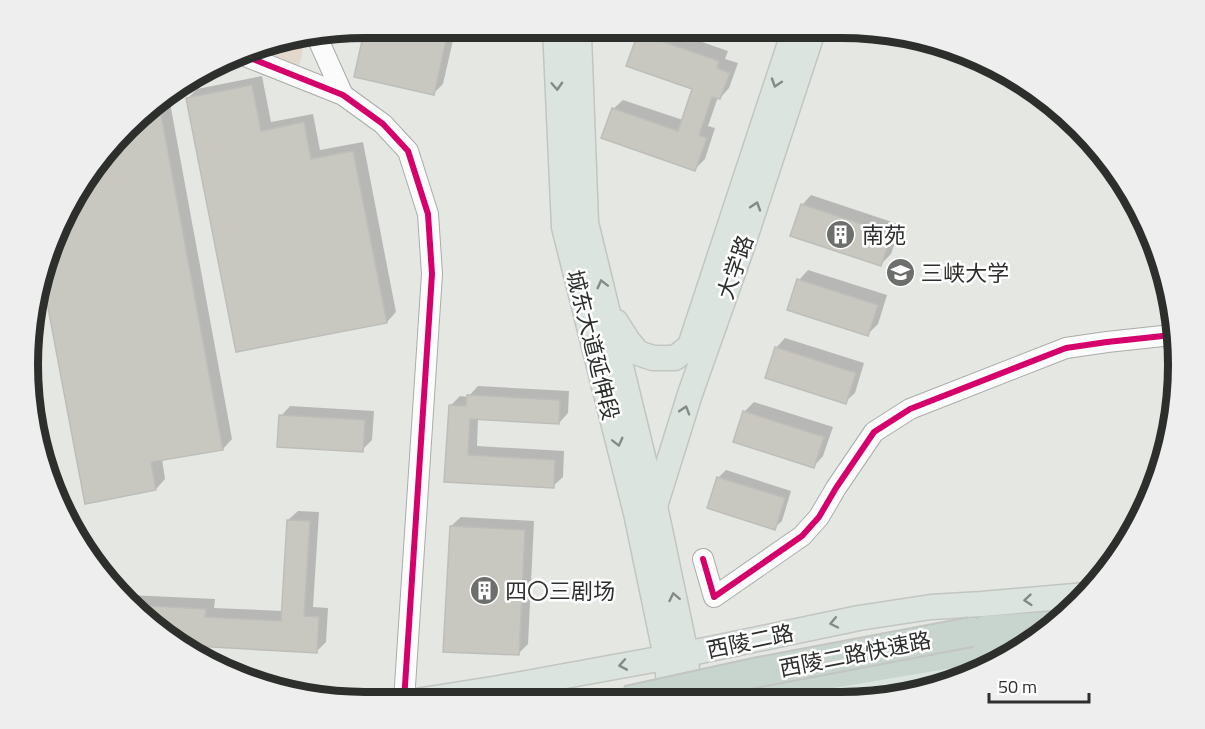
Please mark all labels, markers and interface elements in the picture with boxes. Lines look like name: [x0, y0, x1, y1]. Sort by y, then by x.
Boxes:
one-way arrow: [771, 77, 784, 88]
one-way arrow: [551, 81, 564, 90]
one-way arrow: [748, 201, 761, 212]
place label: 南苑: [862, 218, 906, 252]
building icon: 南苑: [825, 219, 857, 251]
street label: 大学路: [708, 230, 762, 304]
place label: 三峡大学: [921, 256, 1009, 290]
school or university icon: 三峡大学: [884, 257, 916, 289]
street label: 城东大道延伸段: [558, 266, 628, 424]
one-way arrow: [597, 279, 609, 290]
one-way arrow: [678, 405, 690, 416]
one-way arrow: [610, 437, 623, 447]
place label: 四〇三剧场: [505, 574, 615, 608]
building icon: 四〇三剧场: [468, 575, 500, 607]
one-way arrow: [668, 592, 681, 602]
one-way arrow: [1023, 593, 1032, 606]
street label: 西陵二路: [703, 615, 797, 667]
one-way arrow: [830, 616, 840, 629]
street label: 西陵二路快速路: [776, 623, 934, 685]
one-way arrow: [618, 659, 627, 671]
scale bar: [989, 666, 1090, 704]
text: 50 m: [998, 673, 1037, 700]

